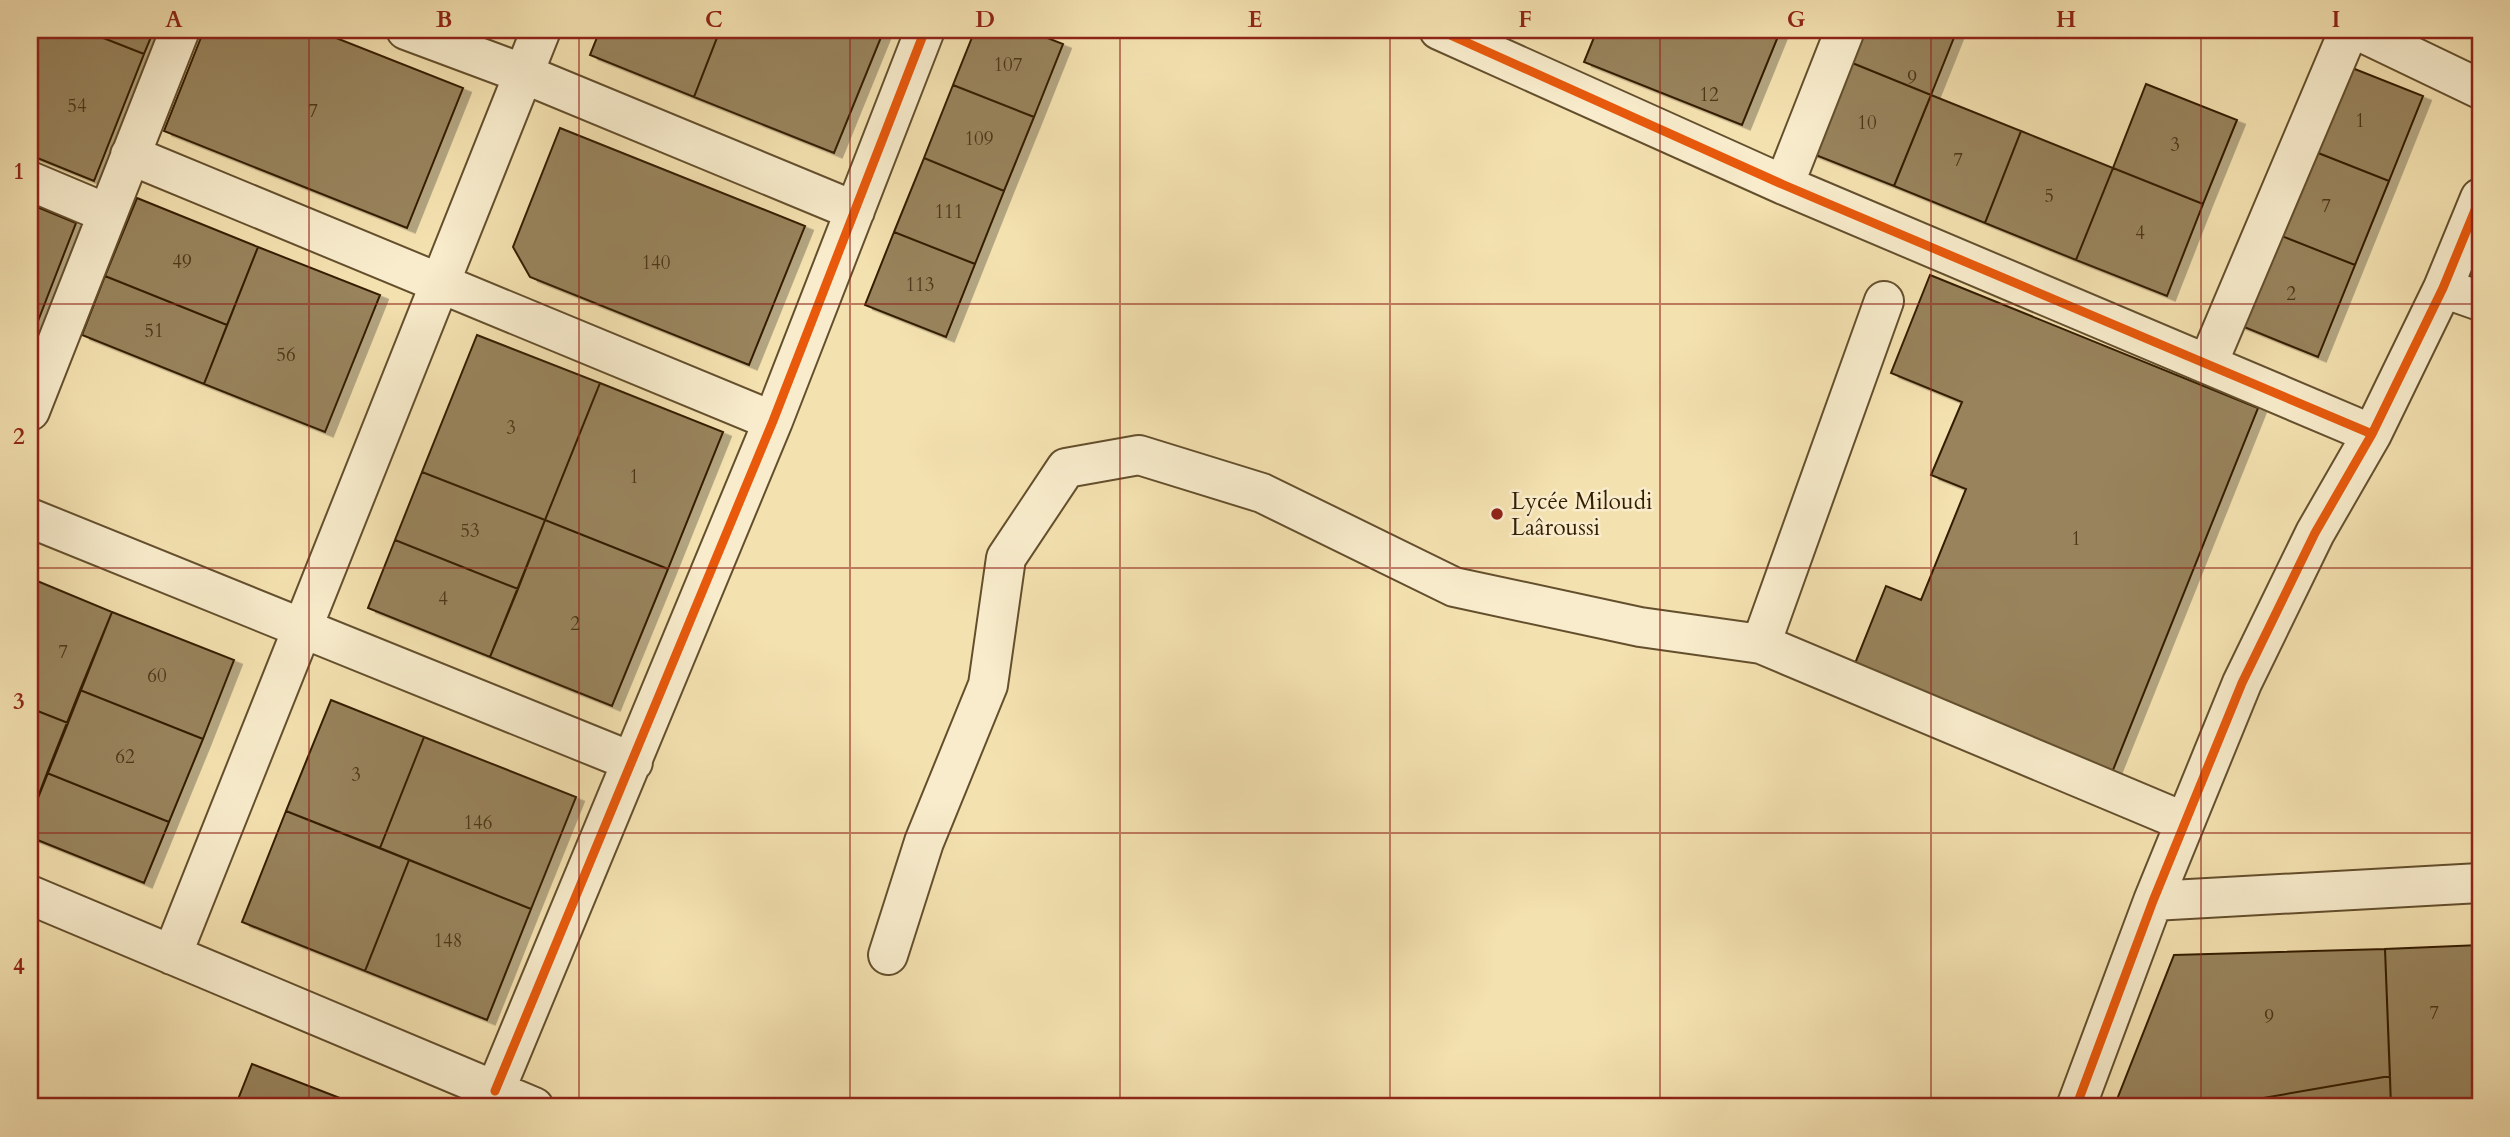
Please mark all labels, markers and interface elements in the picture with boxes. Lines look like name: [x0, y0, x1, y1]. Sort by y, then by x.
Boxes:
text: A: [165, 4, 183, 35]
text: B: [436, 4, 452, 35]
text: C: [705, 4, 723, 35]
text: D: [975, 4, 995, 35]
text: E: [1248, 4, 1262, 35]
text: F: [1518, 4, 1532, 35]
text: G: [1787, 4, 1806, 35]
text: H: [2056, 4, 2076, 35]
text: I: [2332, 4, 2340, 35]
house number: 107: [993, 52, 1023, 78]
house number: 9: [1907, 65, 1917, 91]
house number: 12: [1699, 82, 1719, 108]
house number: 54: [67, 93, 87, 119]
house number: 7: [308, 98, 318, 124]
house number: 1: [2355, 108, 2365, 134]
house number: 10: [1857, 110, 1877, 136]
house number: 109: [964, 126, 994, 152]
house number: 3: [2170, 132, 2180, 158]
house number: 7: [1953, 147, 1963, 173]
text: 1: [13, 156, 25, 187]
house number: 5: [2044, 183, 2054, 209]
house number: 7: [2321, 193, 2331, 219]
house number: 111: [934, 199, 964, 225]
house number: 4: [2135, 220, 2145, 246]
house number: 49: [172, 249, 192, 275]
house number: 140: [641, 250, 671, 276]
house number: 113: [905, 272, 935, 298]
house number: 2: [2286, 281, 2296, 307]
house number: 51: [144, 318, 164, 344]
house number: 56: [276, 342, 296, 368]
house number: 3: [506, 415, 516, 441]
text: 2: [13, 421, 25, 452]
house number: 1: [629, 464, 639, 490]
place label: Lycée Miloudi Laâroussi: [1511, 486, 1652, 543]
marker: Lycée Miloudi Laâroussi: [1489, 506, 1505, 522]
house number: 53: [460, 518, 480, 544]
house number: 1: [2071, 526, 2081, 552]
house number: 4: [438, 586, 448, 612]
house number: 2: [570, 611, 580, 637]
house number: 7: [58, 639, 68, 665]
house number: 60: [147, 663, 167, 689]
text: 3: [13, 686, 25, 717]
house number: 62: [115, 744, 135, 770]
house number: 3: [351, 762, 361, 788]
house number: 146: [463, 810, 493, 836]
house number: 148: [433, 928, 463, 954]
text: 4: [13, 951, 25, 982]
house number: 7: [2429, 1000, 2439, 1026]
house number: 9: [2264, 1004, 2274, 1030]

